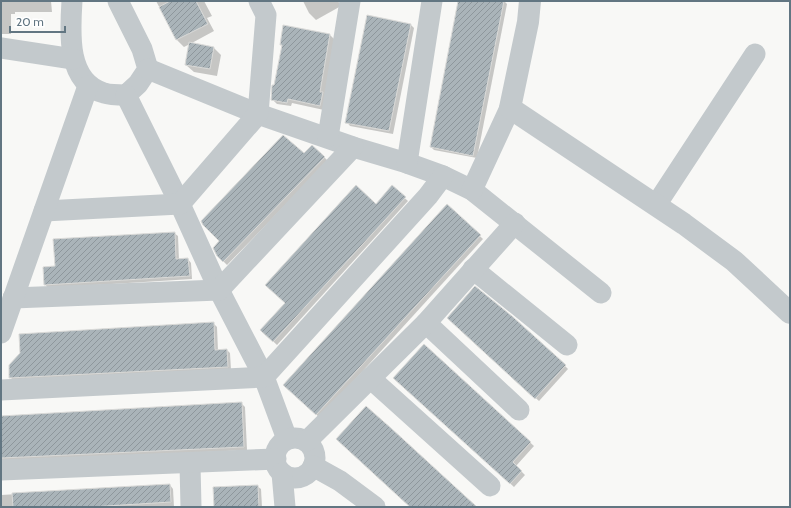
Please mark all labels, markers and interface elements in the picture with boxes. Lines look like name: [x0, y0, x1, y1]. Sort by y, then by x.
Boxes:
scale bar: [10, 8, 65, 34]
text: 20 m: [16, 14, 44, 29]

